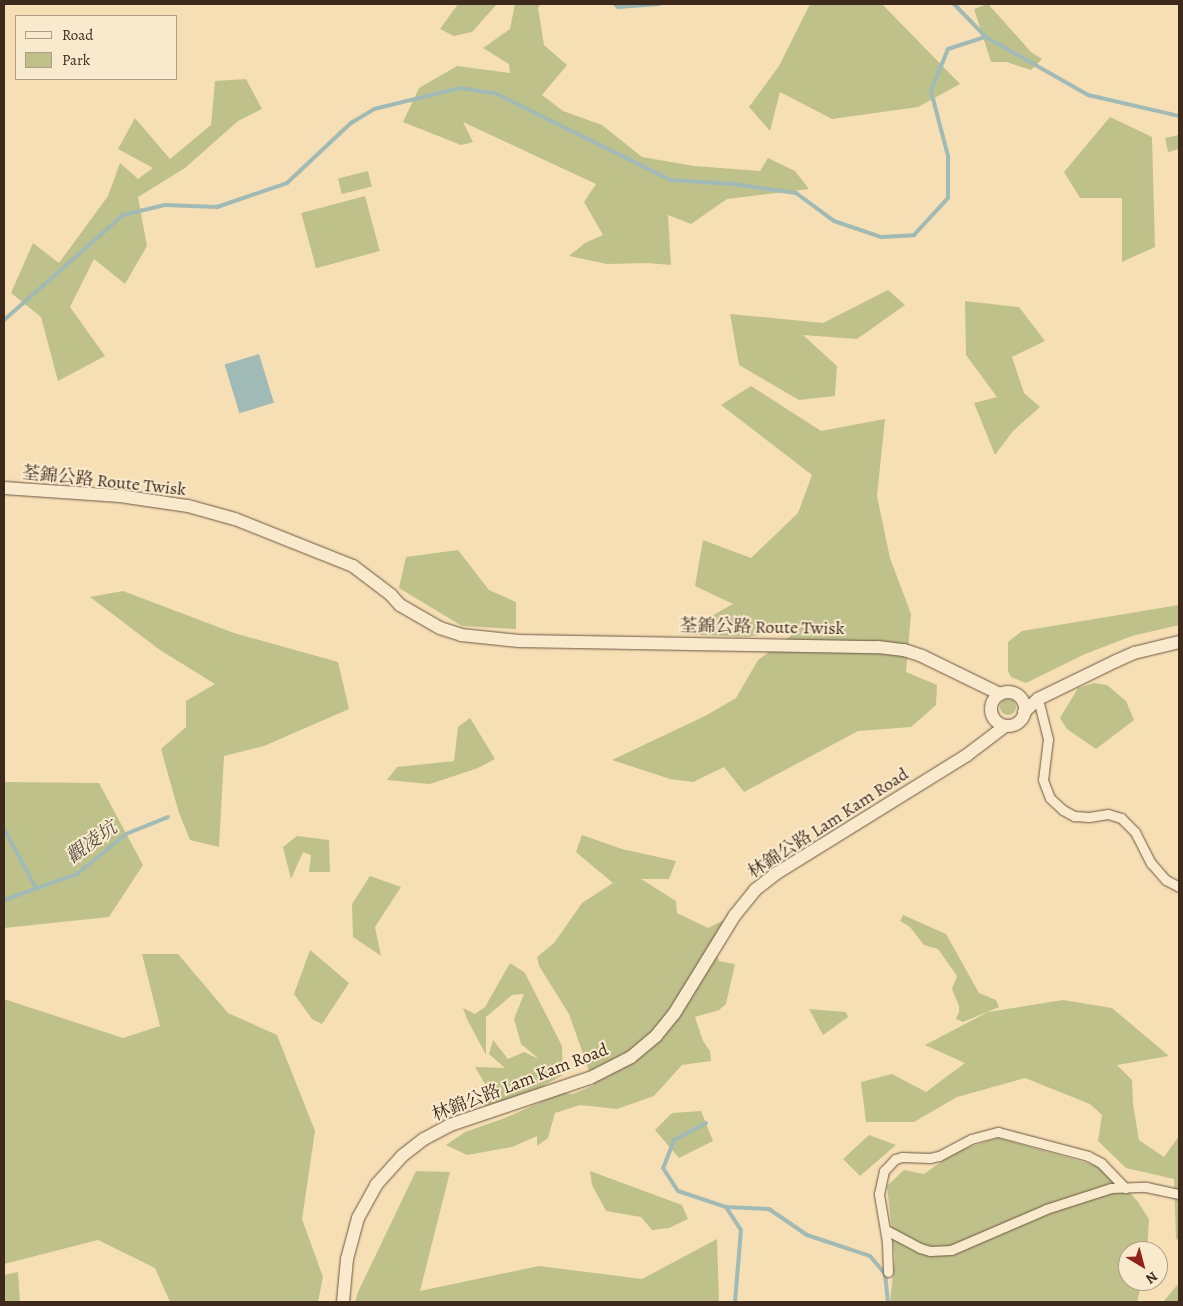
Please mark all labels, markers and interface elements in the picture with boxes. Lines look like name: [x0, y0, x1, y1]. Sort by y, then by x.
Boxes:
legend: [15, 15, 178, 80]
text: Road: [62, 25, 93, 45]
text: Park: [62, 50, 90, 70]
street label: 荃錦公路 Route Twisk: [21, 462, 187, 500]
street label: 荃錦公路 Route Twisk: [679, 615, 845, 639]
street label: 林錦公路 Lam Kam Road: [744, 763, 912, 883]
water label: 觀凌坑: [62, 817, 122, 869]
street label: 林錦公路 Lam Kam Road: [429, 1038, 611, 1126]
north arrow: [1118, 1241, 1168, 1291]
text: N: [1142, 1267, 1162, 1288]

